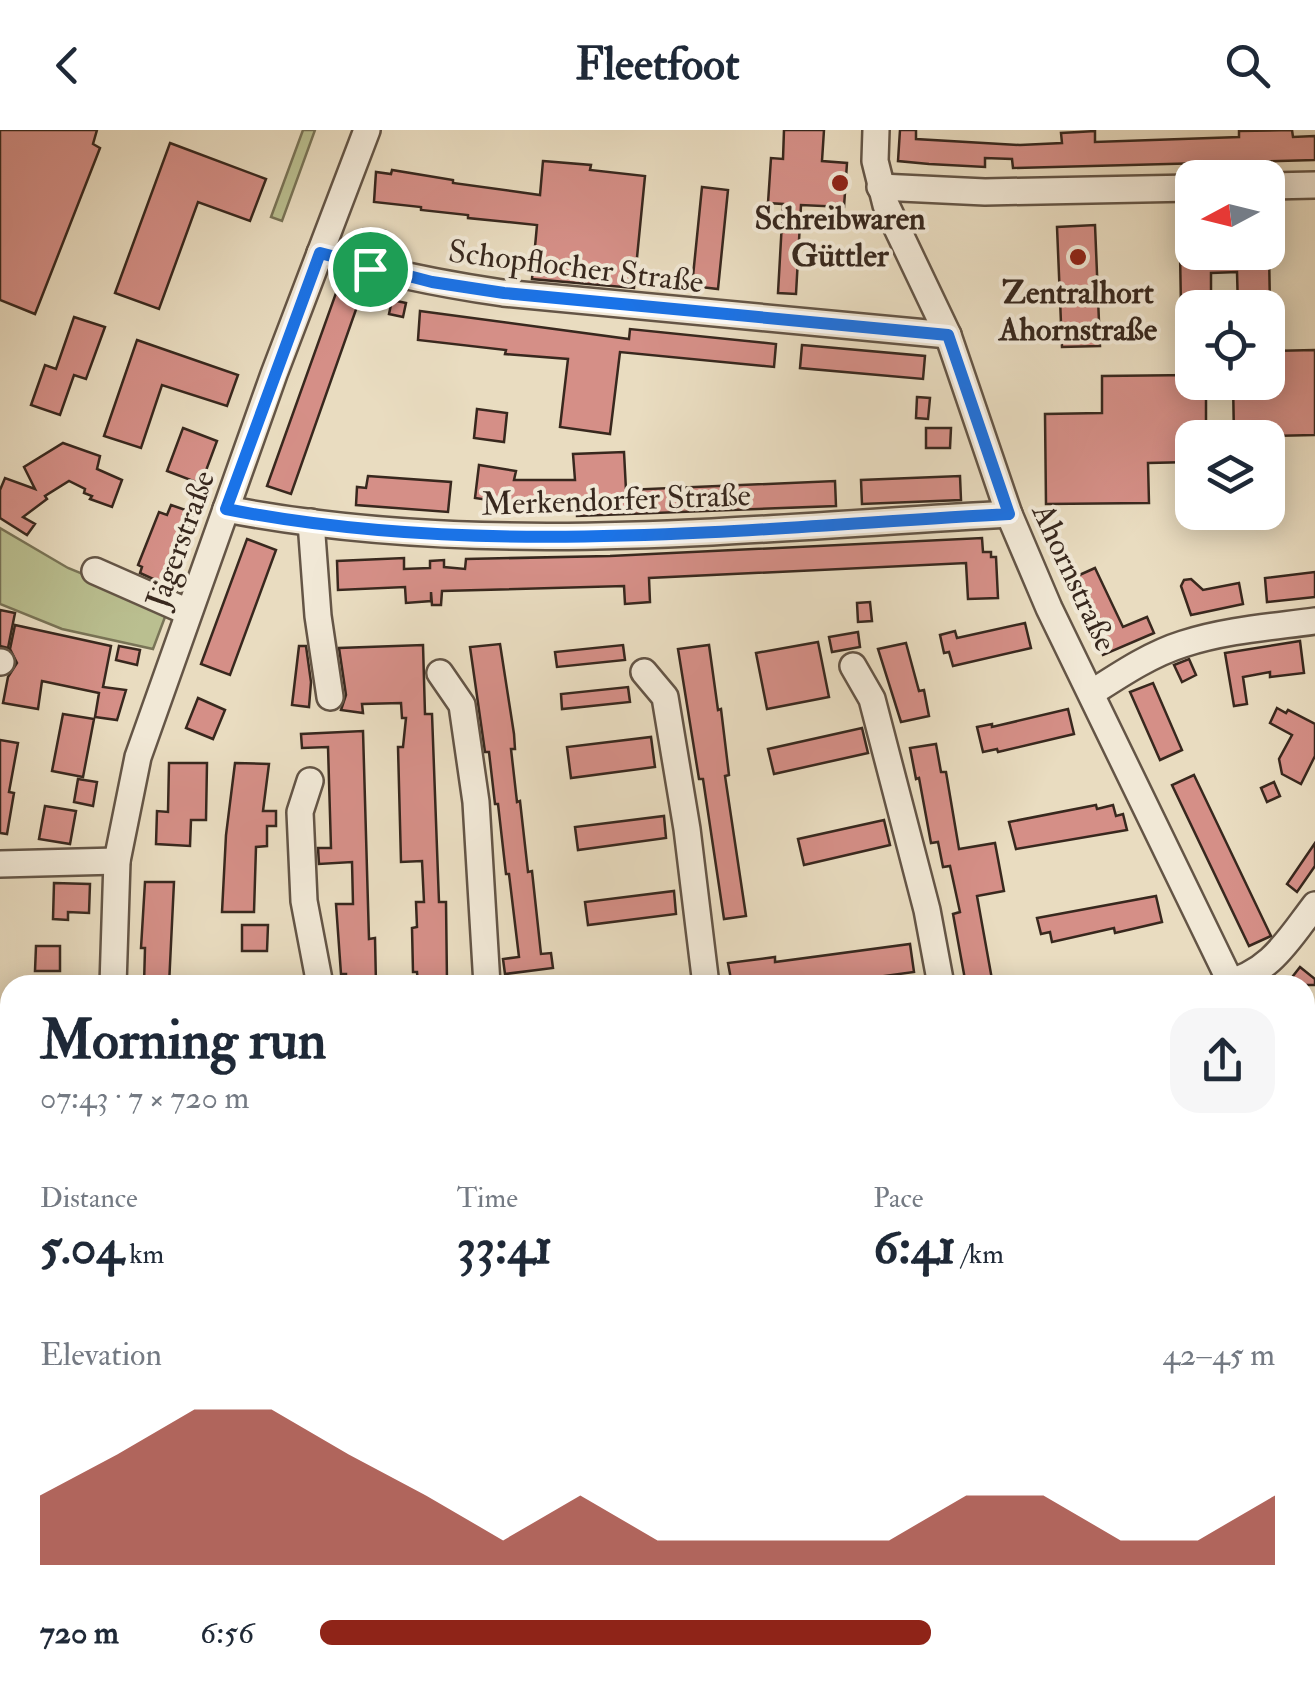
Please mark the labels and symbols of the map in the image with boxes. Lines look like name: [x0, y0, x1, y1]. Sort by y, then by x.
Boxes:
north arrow: [1175, 160, 1285, 270]
marker: Schreibwaren Güttler: [829, 172, 851, 194]
place label: Schreibwaren Güttler: [754, 199, 926, 276]
pin: [328, 227, 413, 312]
street label: Schopflocher Straße: [446, 232, 706, 302]
marker: Zentralhort Ahornstraße: [1067, 246, 1089, 268]
place label: Zentralhort Ahornstraße: [997, 273, 1158, 350]
street label: Jägerstraße: [137, 465, 224, 615]
street label: Merkendorfer Straße: [481, 475, 751, 525]
street label: Ahornstraße: [1022, 496, 1126, 657]

